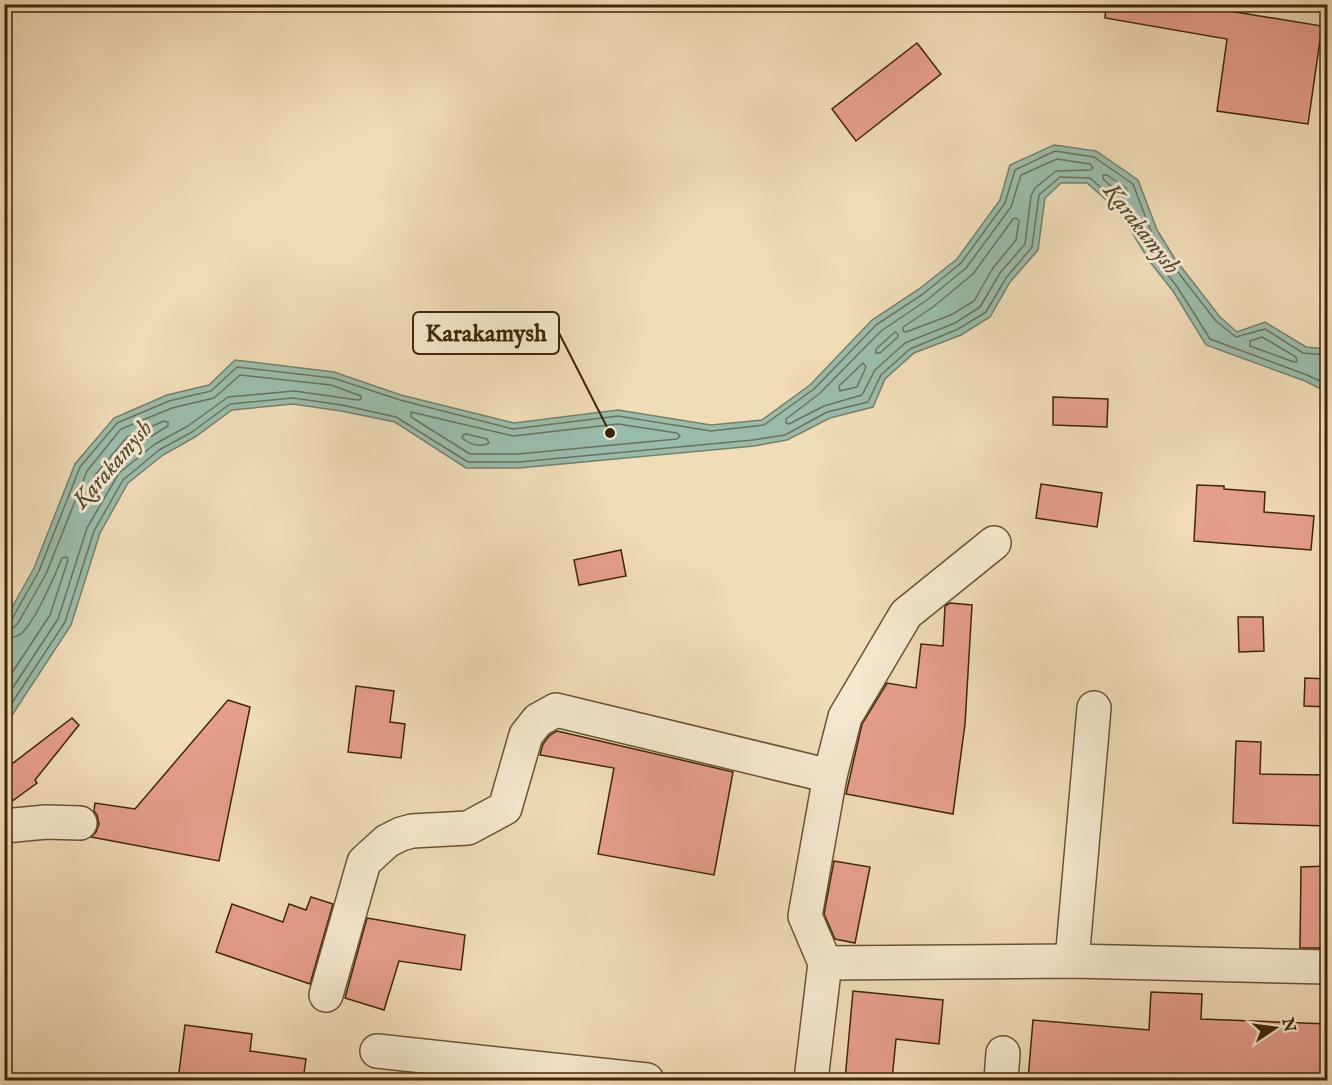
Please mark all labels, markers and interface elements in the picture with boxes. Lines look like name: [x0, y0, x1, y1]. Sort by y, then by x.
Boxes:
water label: Karakamysh: [1095, 176, 1186, 281]
callout: Karakamysh: [413, 312, 559, 354]
text: Karakamysh: [425, 319, 547, 350]
water label: Karakamysh: [65, 414, 160, 517]
north arrow: [1245, 998, 1305, 1058]
text: N: [1276, 1015, 1299, 1034]

